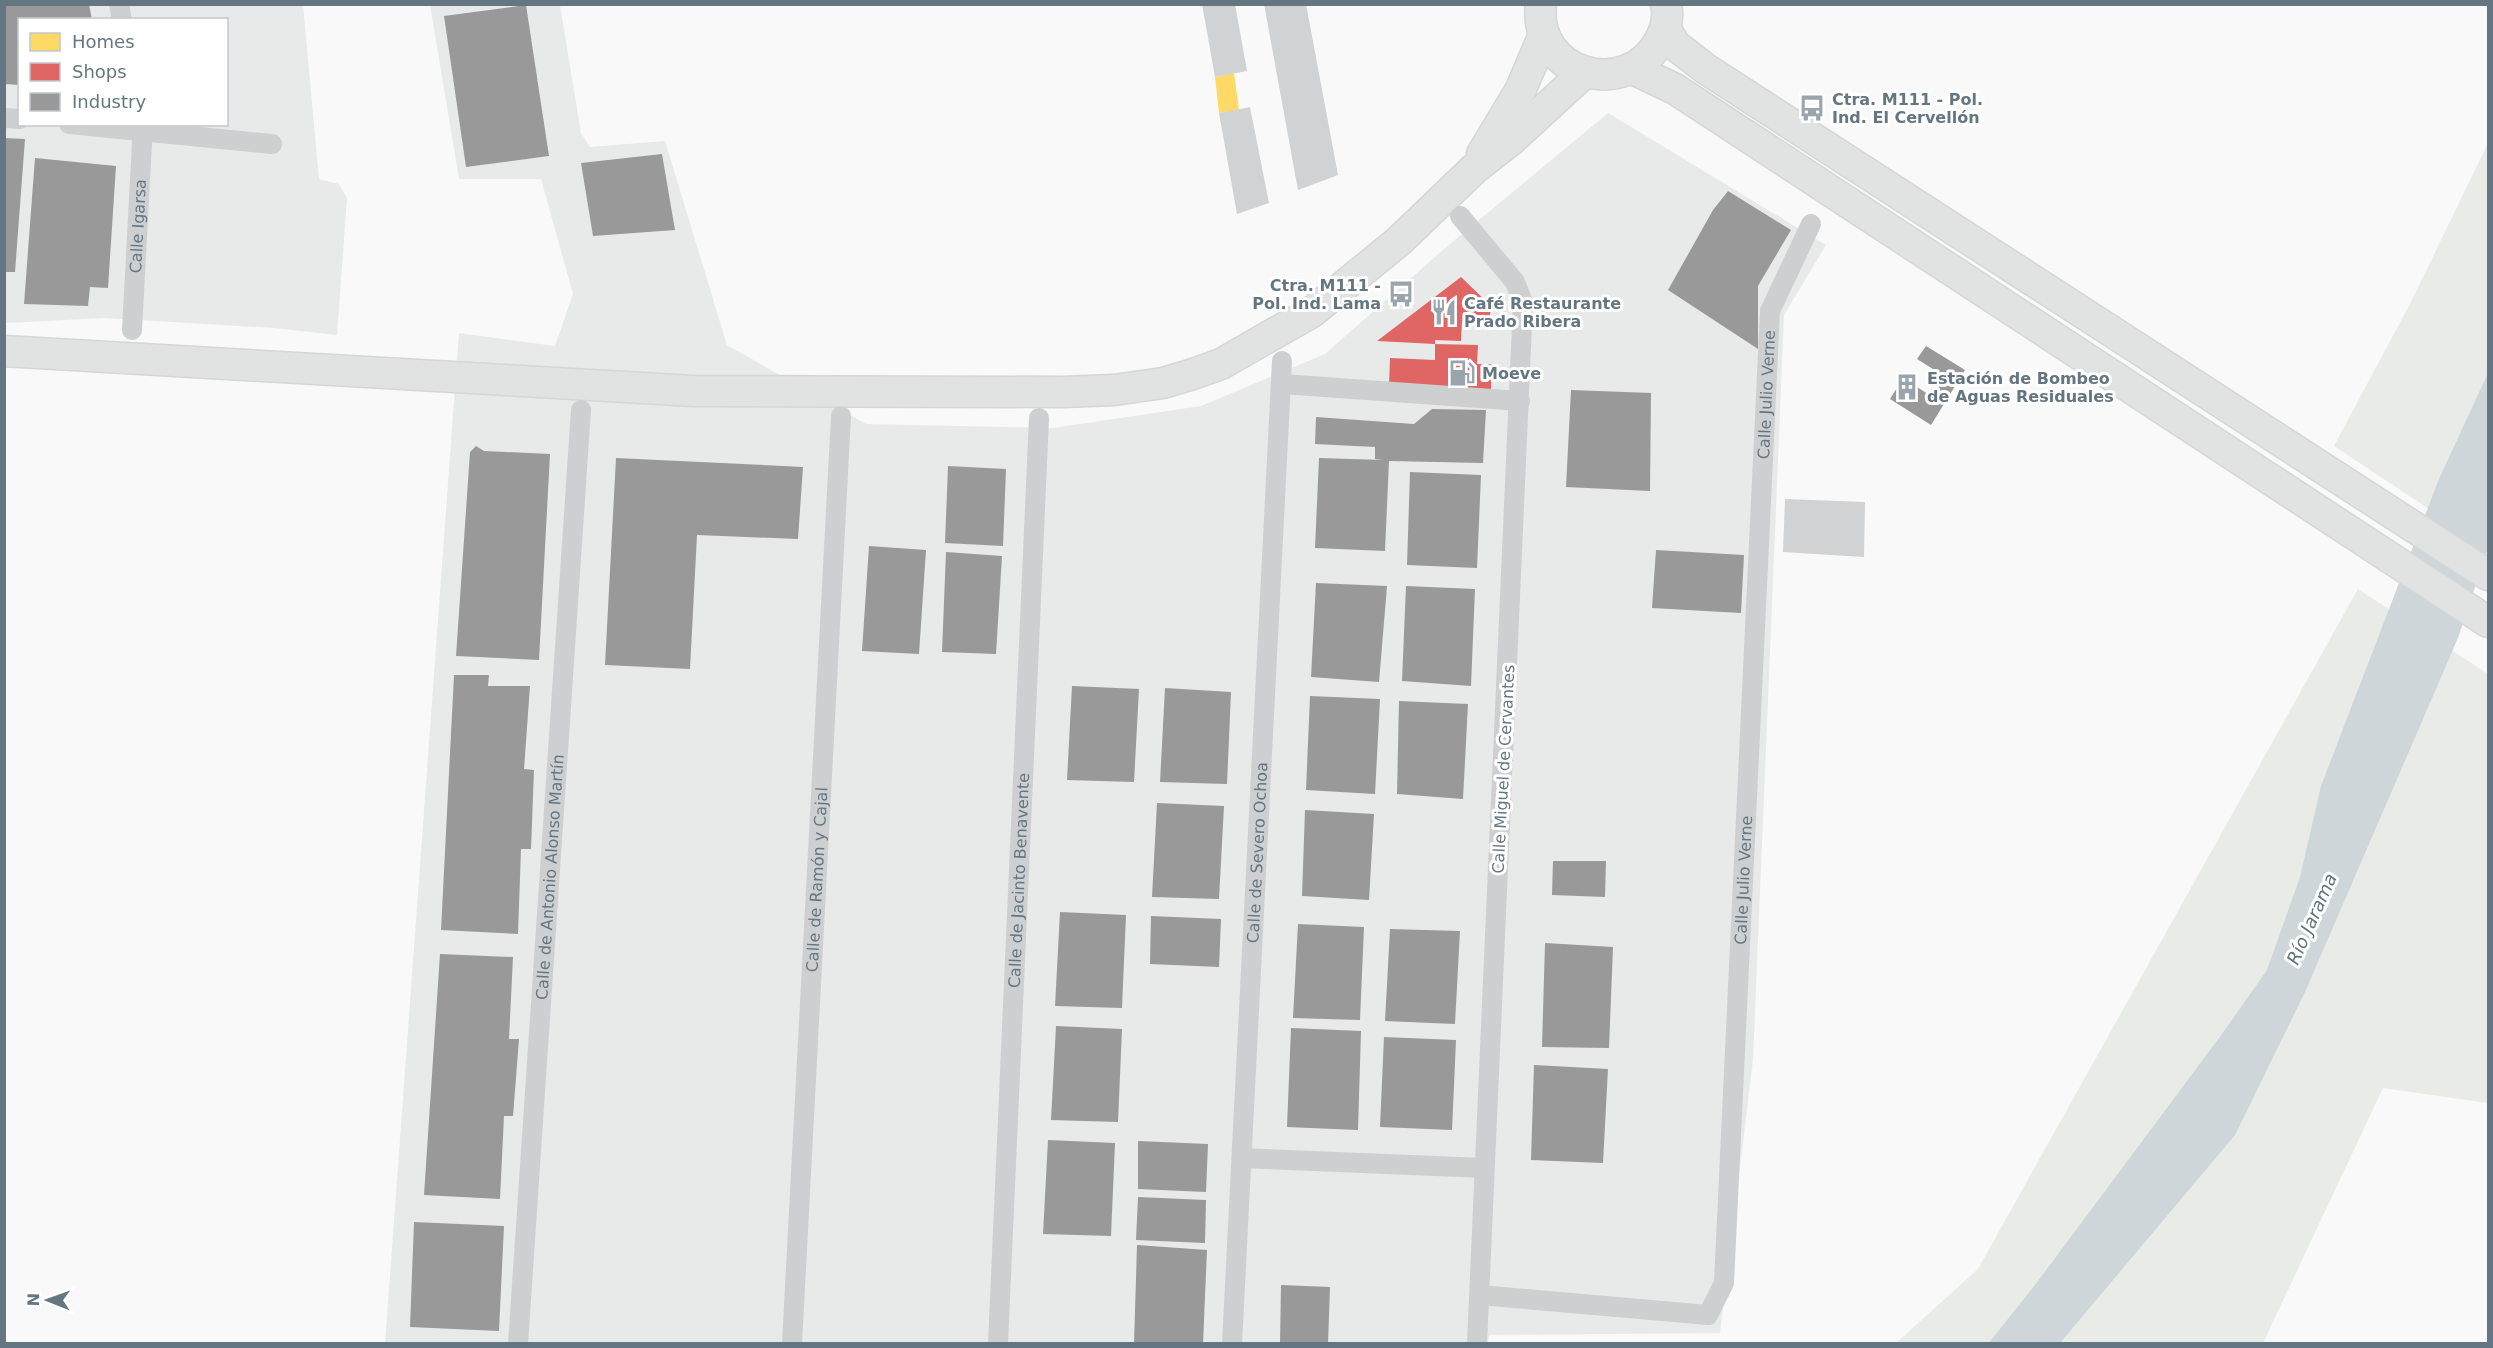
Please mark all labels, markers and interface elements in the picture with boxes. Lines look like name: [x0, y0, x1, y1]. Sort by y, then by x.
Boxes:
legend: [18, 18, 228, 126]
text: Homes: [72, 31, 135, 52]
text: Shops: [72, 61, 127, 82]
place label: Ctra. M111 - Pol. Ind. El Cervellón: [1832, 90, 1983, 127]
text: Industry: [72, 91, 146, 112]
bus stop icon: Ctra. M111 - Pol. Ind. El Cervellón: [1797, 93, 1827, 123]
street label: Calle Igarsa: [126, 179, 150, 274]
place label: Ctra. M111 - Pol. Ind. Lama: [1252, 276, 1381, 313]
bus stop icon: Ctra. M111 - Pol. Ind. Lama: [1386, 279, 1416, 309]
place label: Café Restaurante Prado Ribera: [1464, 294, 1621, 331]
restaurant icon: Café Restaurante Prado Ribera: [1429, 297, 1459, 327]
street label: Calle Julio Verne: [1754, 330, 1779, 460]
fuel station icon: Moeve: [1447, 358, 1477, 388]
place label: Moeve: [1482, 364, 1541, 383]
place label: Estación de Bombeo de Aguas Residuales: [1927, 369, 2114, 406]
building icon: Estación de Bombeo de Aguas Residuales: [1892, 372, 1922, 402]
street label: Calle Miguel de Cervantes: [1489, 664, 1518, 874]
street label: Calle de Antonio Alonso Martín: [532, 754, 568, 1001]
street label: Calle de Severo Ochoa: [1243, 762, 1272, 944]
street label: Calle de Jacinto Benavente: [1005, 772, 1033, 988]
street label: Calle de Ramón y Cajal: [803, 787, 831, 973]
street label: Calle Julio Verne: [1731, 815, 1756, 945]
water label: Río Jarama: [2282, 870, 2341, 968]
north arrow: [18, 1270, 78, 1330]
text: N: [24, 1293, 43, 1307]

